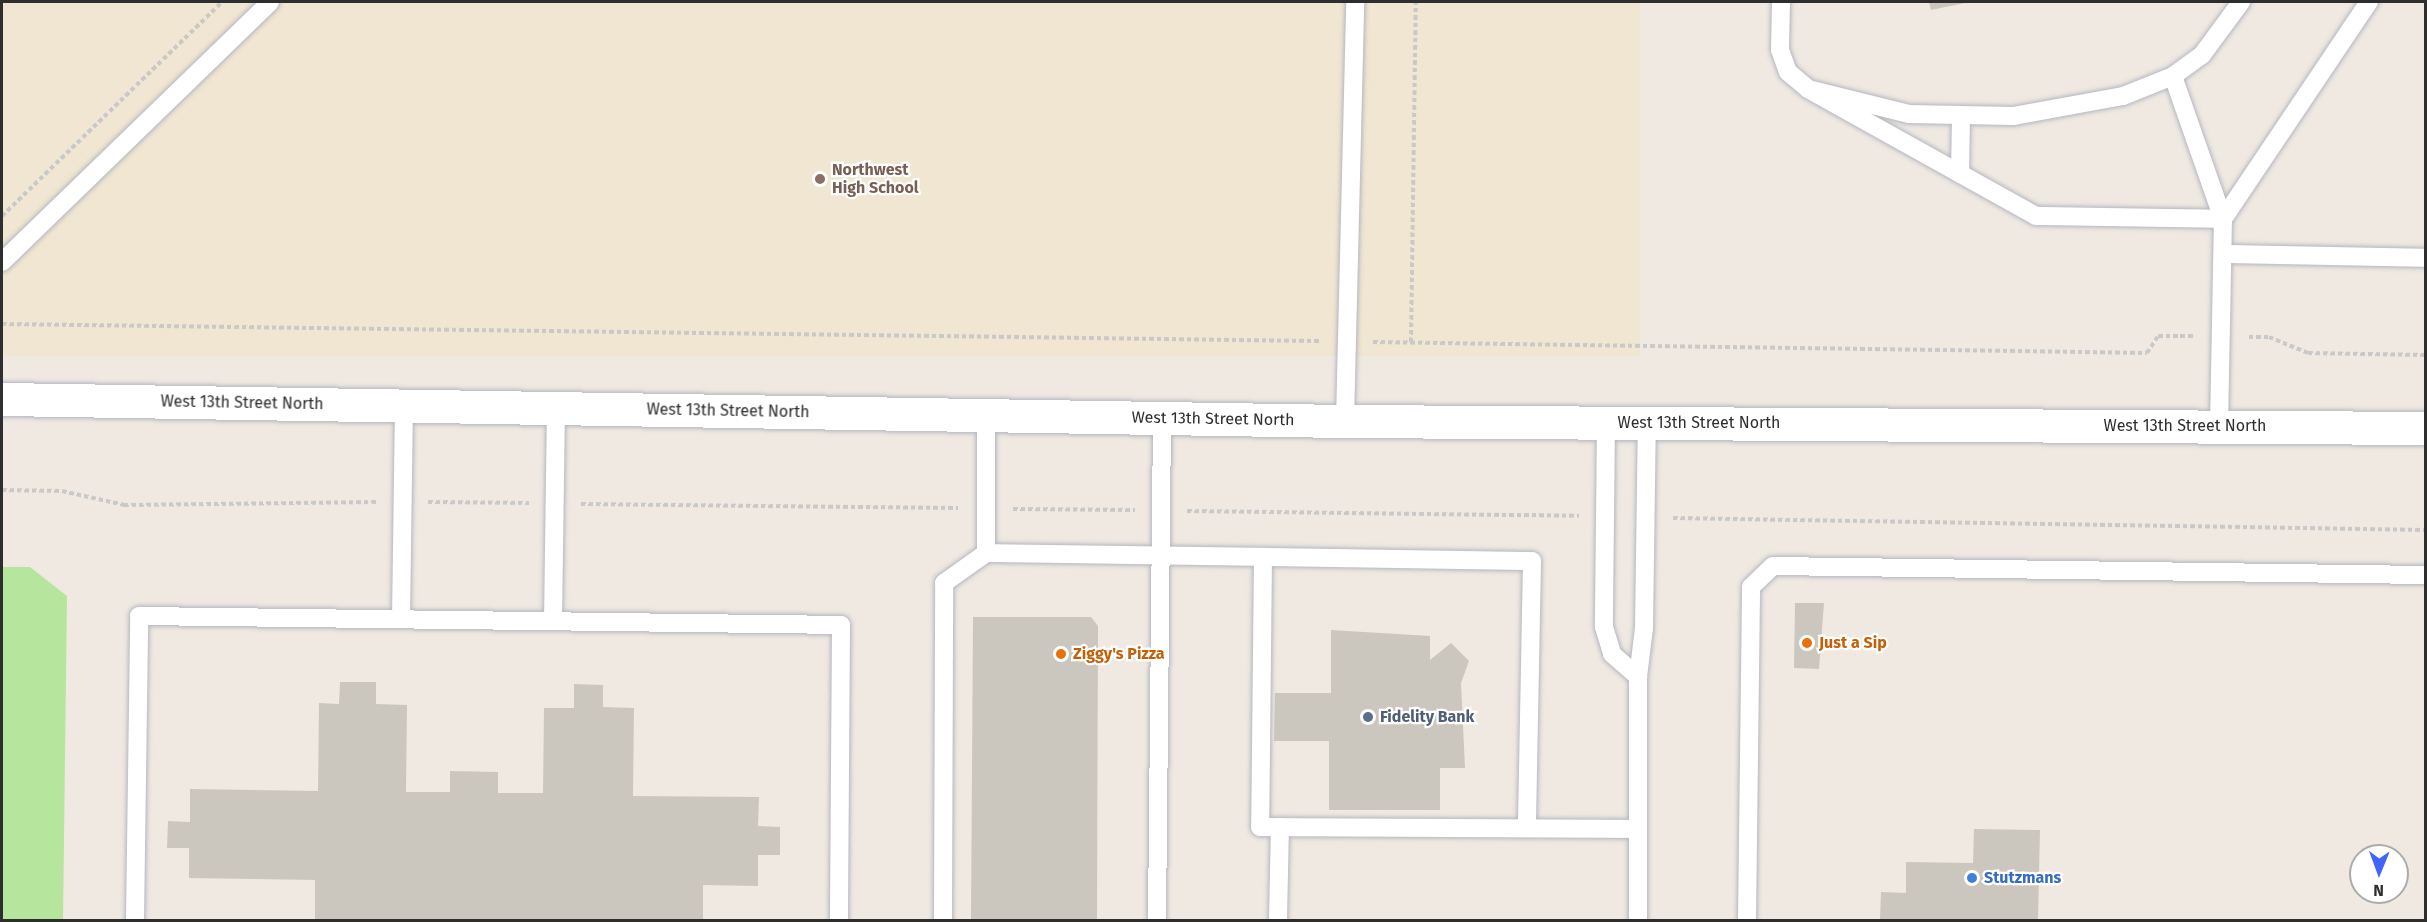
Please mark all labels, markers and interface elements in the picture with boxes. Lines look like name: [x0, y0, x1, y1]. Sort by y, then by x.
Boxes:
place label: Northwest High School: [832, 160, 918, 198]
marker: Northwest High School: [813, 172, 827, 186]
street label: West 13th Street North: [160, 392, 324, 414]
street label: West 13th Street North: [646, 400, 810, 422]
street label: West 13th Street North: [1131, 408, 1295, 430]
street label: West 13th Street North: [1618, 413, 1780, 433]
street label: West 13th Street North: [2104, 416, 2266, 436]
place label: Just a Sip: [1819, 633, 1887, 653]
marker: Just a Sip: [1800, 636, 1814, 650]
place label: Ziggy's Pizza: [1073, 644, 1165, 664]
marker: Ziggy's Pizza: [1054, 647, 1068, 661]
place label: Fidelity Bank: [1380, 707, 1474, 727]
marker: Fidelity Bank: [1361, 710, 1375, 724]
north arrow: [2349, 844, 2409, 904]
place label: Stutzmans: [1984, 868, 2061, 888]
marker: Stutzmans: [1965, 871, 1979, 885]
text: N: [2373, 881, 2384, 900]

